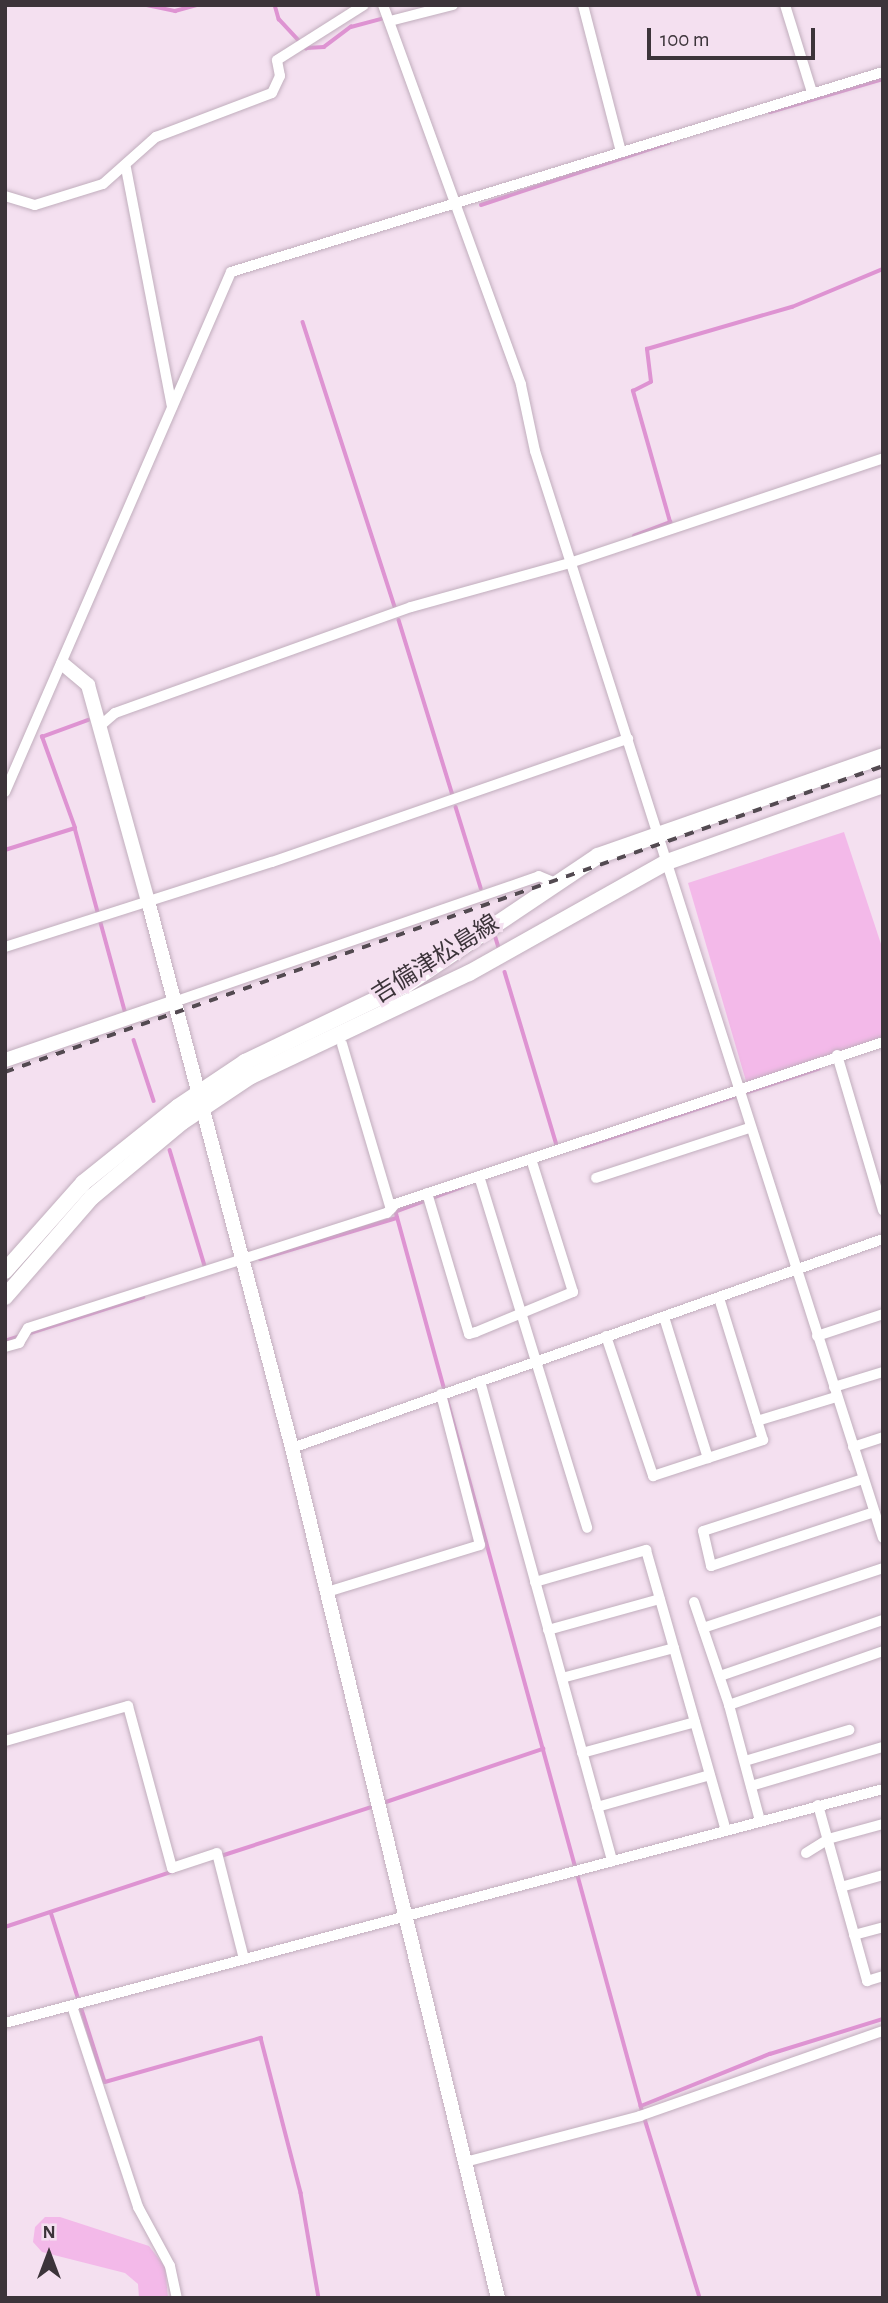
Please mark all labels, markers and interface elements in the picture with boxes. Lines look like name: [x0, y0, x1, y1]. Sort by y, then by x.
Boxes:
scale bar: [650, 14, 818, 58]
text: 100 m: [660, 29, 710, 50]
street label: 吉備津松島線: [367, 910, 505, 1010]
north arrow: [14, 2219, 84, 2289]
text: N: [42, 2223, 56, 2242]

